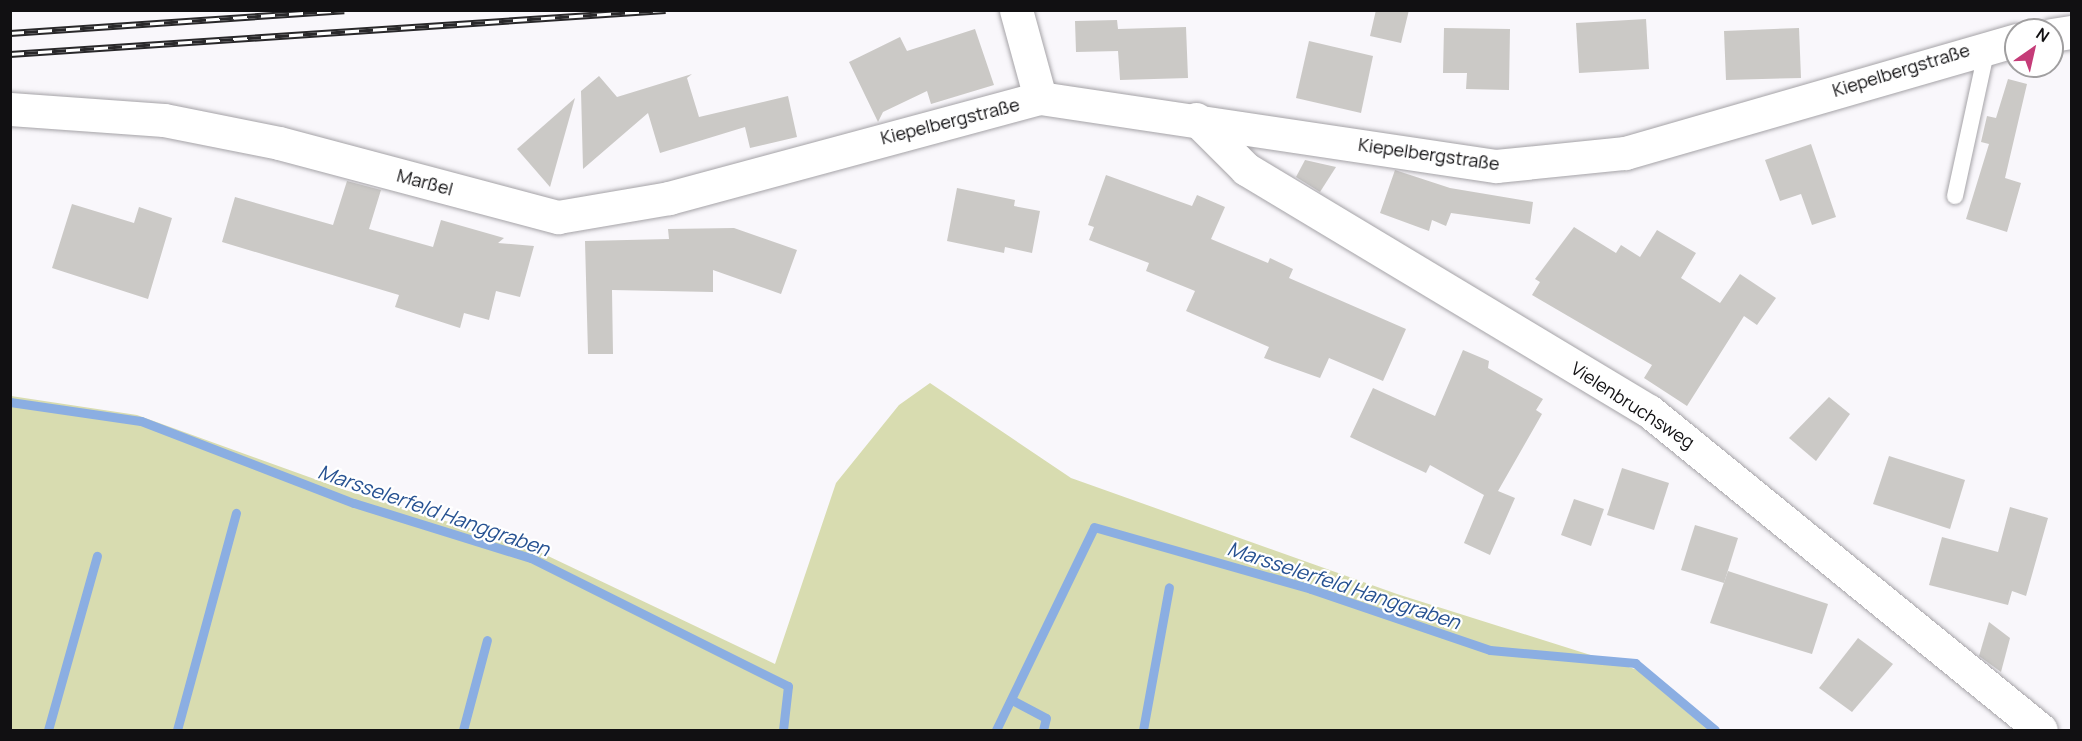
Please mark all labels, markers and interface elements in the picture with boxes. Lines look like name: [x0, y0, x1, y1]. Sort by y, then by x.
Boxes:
north arrow: [2004, 18, 2064, 78]
text: N: [2032, 22, 2054, 47]
street label: Kiepelbergstraße: [1830, 39, 1972, 101]
street label: Kiepelbergstraße: [878, 93, 1022, 149]
street label: Kiepelbergstraße: [1357, 133, 1501, 175]
street label: Marßel: [395, 164, 455, 200]
street label: Vielenbruchsweg: [1567, 357, 1699, 453]
water label: Marsselerfeld Hanggraben: [315, 459, 553, 561]
water label: Marsselerfeld Hanggraben: [1225, 536, 1463, 634]

